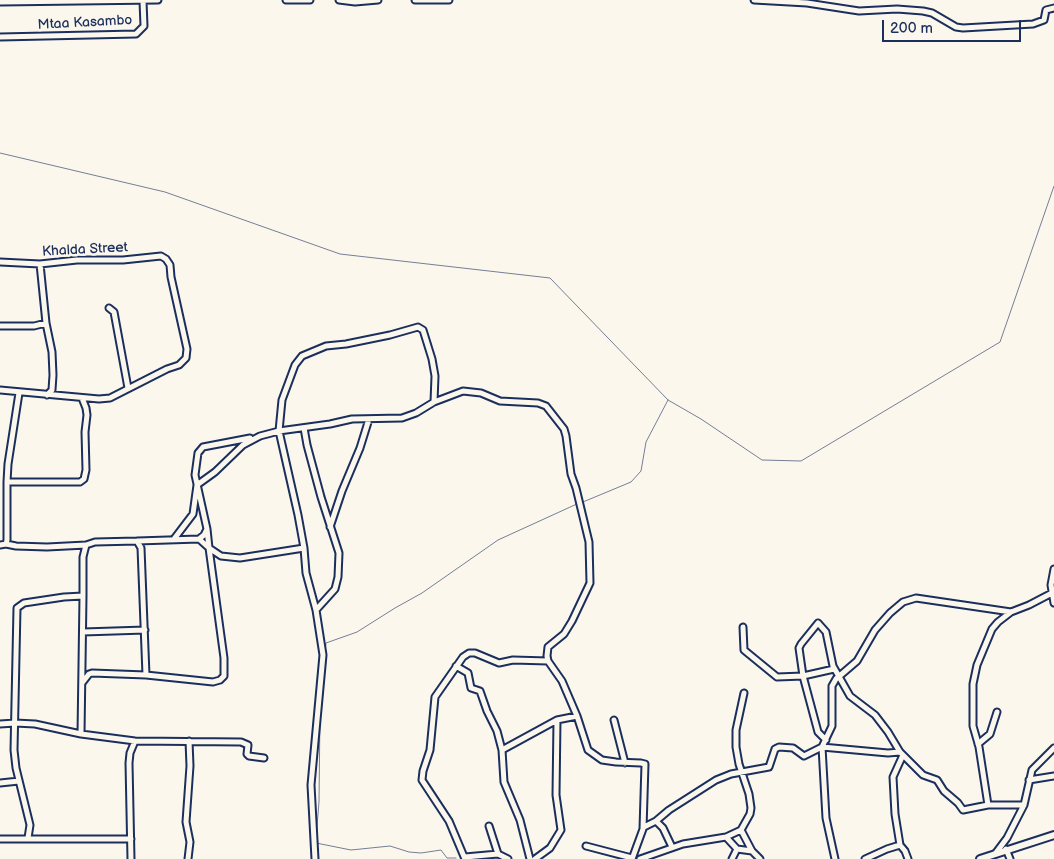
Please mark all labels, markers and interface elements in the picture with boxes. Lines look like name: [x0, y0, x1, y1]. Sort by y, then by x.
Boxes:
scale bar: [884, 10, 1023, 42]
street label: Mtaa Kasambo: [37, 12, 133, 34]
text: 200 m: [890, 19, 933, 38]
street label: Khalda Street: [42, 239, 128, 261]

